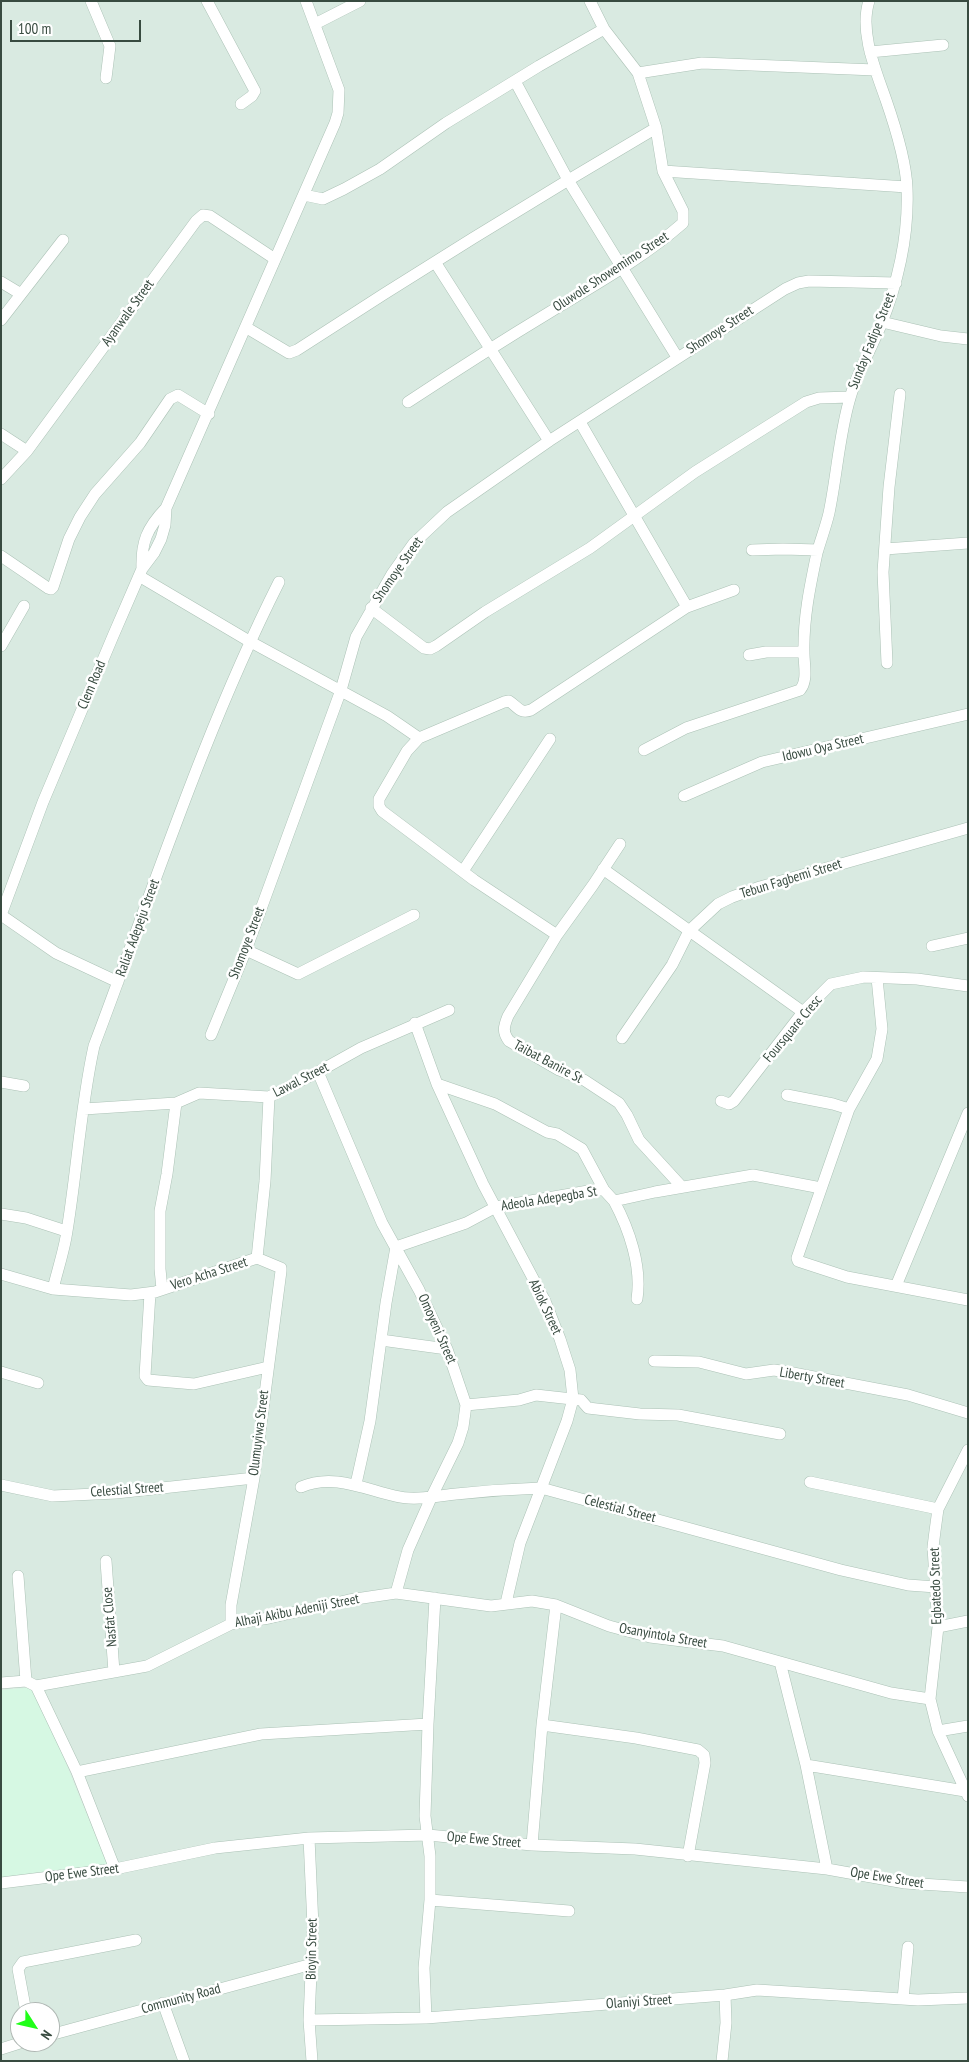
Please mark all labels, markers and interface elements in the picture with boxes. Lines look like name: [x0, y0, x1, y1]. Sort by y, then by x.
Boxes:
scale bar: [12, 10, 144, 42]
text: 100 m: [18, 19, 51, 38]
street label: Oluwole Showemimo Street: [550, 228, 672, 316]
street label: Ayanwale Street: [98, 276, 158, 350]
street label: Sunday Fadipe Street: [845, 290, 899, 392]
street label: Shomoye Street: [683, 302, 757, 358]
street label: Shomoye Street: [369, 534, 427, 606]
street label: Clem Road: [74, 658, 110, 712]
street label: Idowu Oya Street: [781, 730, 865, 766]
street label: Tebun Fagbemi Street: [738, 856, 844, 902]
street label: Raliat Adepeju Street: [113, 877, 163, 979]
street label: Shomoye Street: [226, 904, 268, 982]
street label: Foursquare Cresc: [760, 992, 826, 1066]
street label: Taibat Banire St: [511, 1037, 585, 1087]
street label: Lawal Street: [270, 1059, 332, 1101]
street label: Adeola Adepegba St: [500, 1183, 598, 1215]
street label: Vero Acha Street: [169, 1254, 249, 1294]
street label: Abiok Street: [525, 1277, 565, 1337]
street label: Omoyeni Street: [414, 1291, 460, 1367]
street label: Liberty Street: [778, 1364, 846, 1392]
street label: Olumuyiwa Street: [245, 1389, 273, 1477]
street label: Celestial Street: [90, 1479, 164, 1501]
street label: Celestial Street: [582, 1491, 658, 1527]
street label: Egbatedo Street: [926, 1547, 946, 1625]
street label: Nasfat Close: [99, 1586, 121, 1648]
street label: Alhaji Akibu Adeniji Street: [233, 1591, 361, 1631]
street label: Osanyintola Street: [618, 1620, 708, 1652]
street label: Ope Ewe Street: [446, 1828, 522, 1852]
street label: Ope Ewe Street: [44, 1860, 120, 1886]
street label: Ope Ewe Street: [849, 1864, 925, 1892]
street label: Bioyin Street: [303, 1918, 321, 1980]
street label: Community Road: [139, 1980, 223, 2018]
street label: Olaniyi Street: [606, 1991, 672, 2013]
north arrow: [10, 2002, 60, 2052]
text: N: [37, 2027, 56, 2043]

